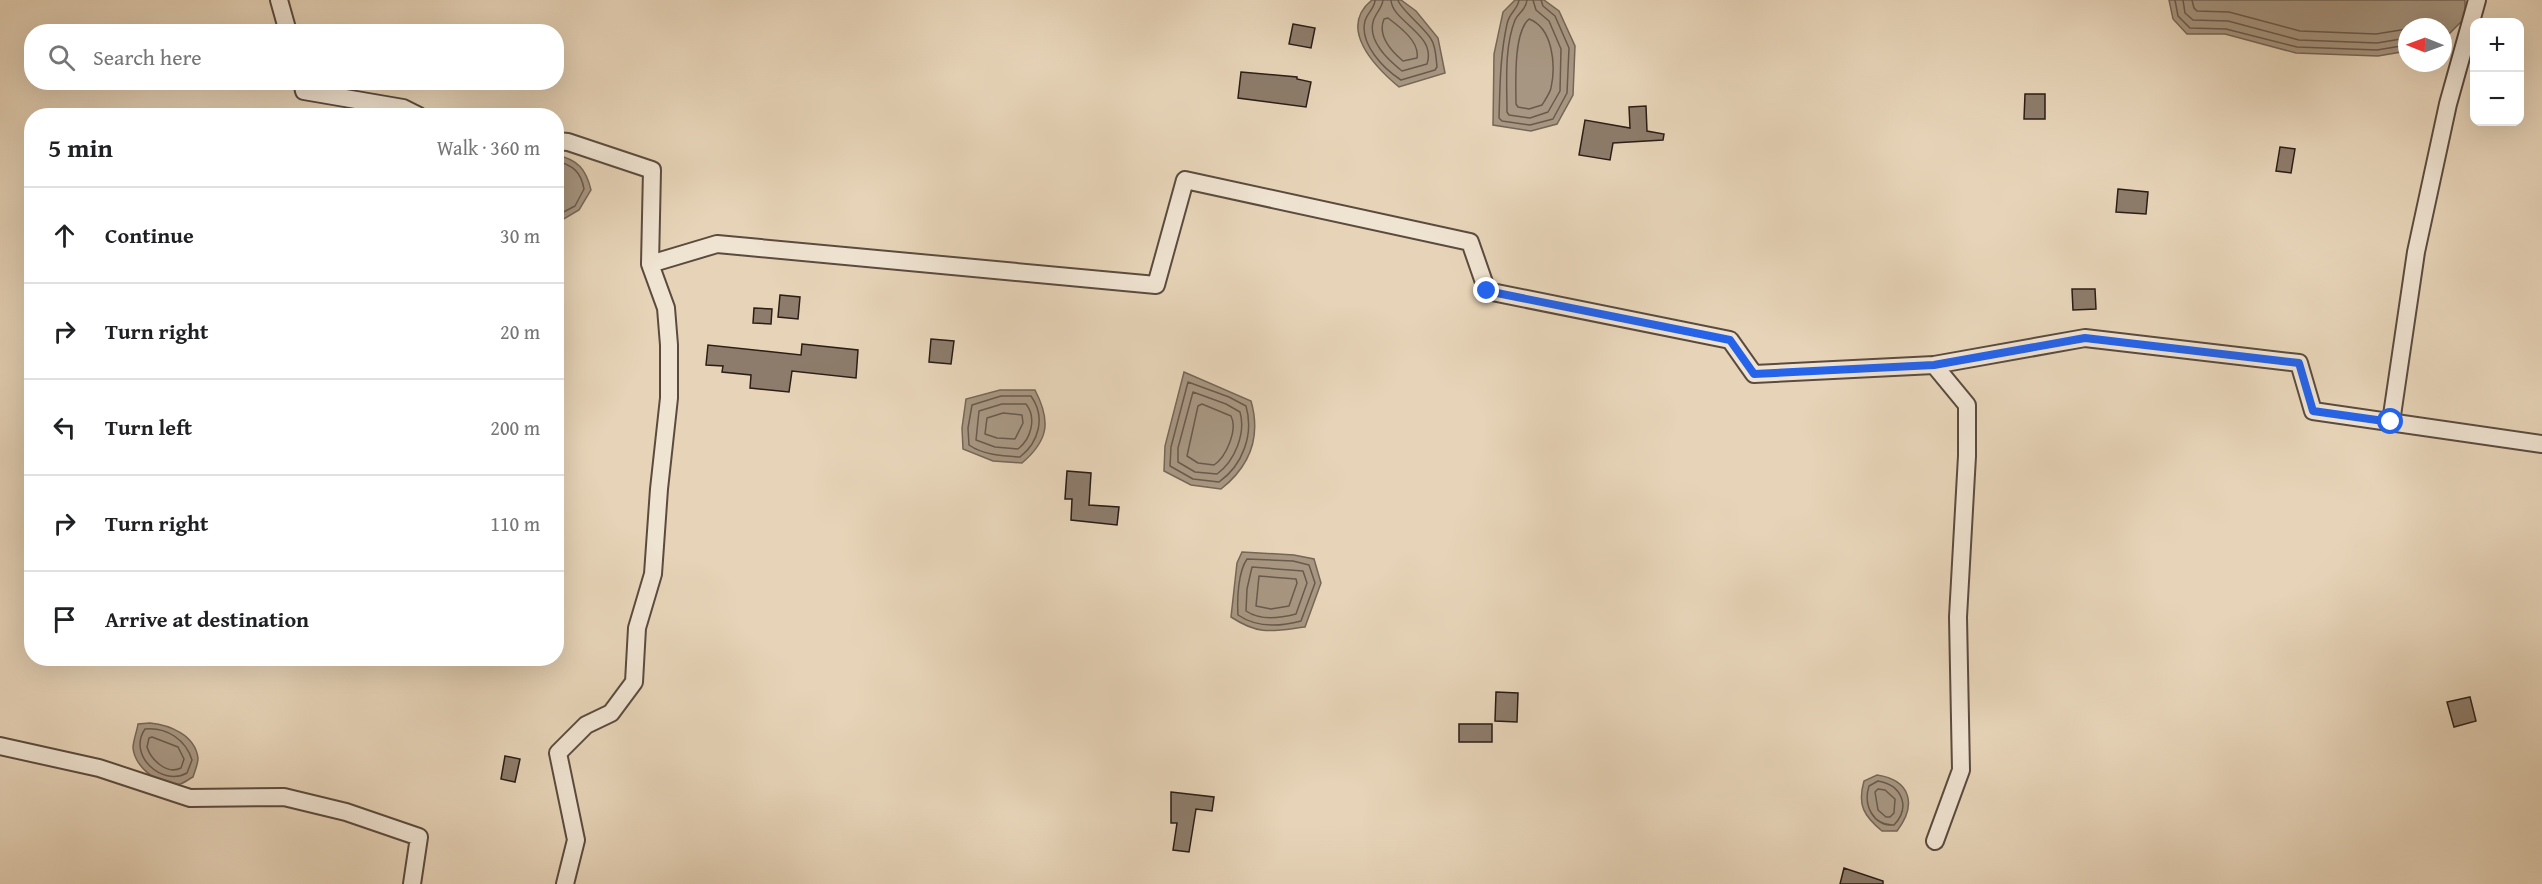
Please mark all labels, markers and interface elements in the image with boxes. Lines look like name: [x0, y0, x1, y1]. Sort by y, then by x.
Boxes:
north arrow: [2398, 18, 2452, 72]
map controls: [2470, 18, 2524, 126]
button: +: [2470, 18, 2524, 72]
search box: [24, 24, 564, 90]
icon: search: [45, 41, 78, 74]
text: Search here: [93, 41, 202, 73]
button: −: [2470, 72, 2524, 126]
text: 5 min: [48, 128, 113, 167]
text: Walk · 360 m: [437, 133, 540, 162]
icon: ahead: [48, 219, 81, 252]
text: Continue: [105, 219, 194, 251]
text: 30 m: [500, 221, 540, 250]
route end: [1473, 277, 1499, 303]
icon: right: [48, 315, 81, 348]
text: Turn right: [105, 315, 208, 347]
text: 20 m: [500, 317, 540, 346]
route start: [2377, 408, 2403, 434]
icon: left: [48, 411, 81, 444]
text: Turn left: [105, 411, 192, 443]
text: 200 m: [490, 413, 540, 442]
icon: right: [48, 507, 81, 540]
text: Turn right: [105, 507, 208, 539]
text: 110 m: [490, 509, 540, 538]
icon: arrive: [48, 603, 81, 636]
text: Arrive at destination: [105, 603, 309, 635]

